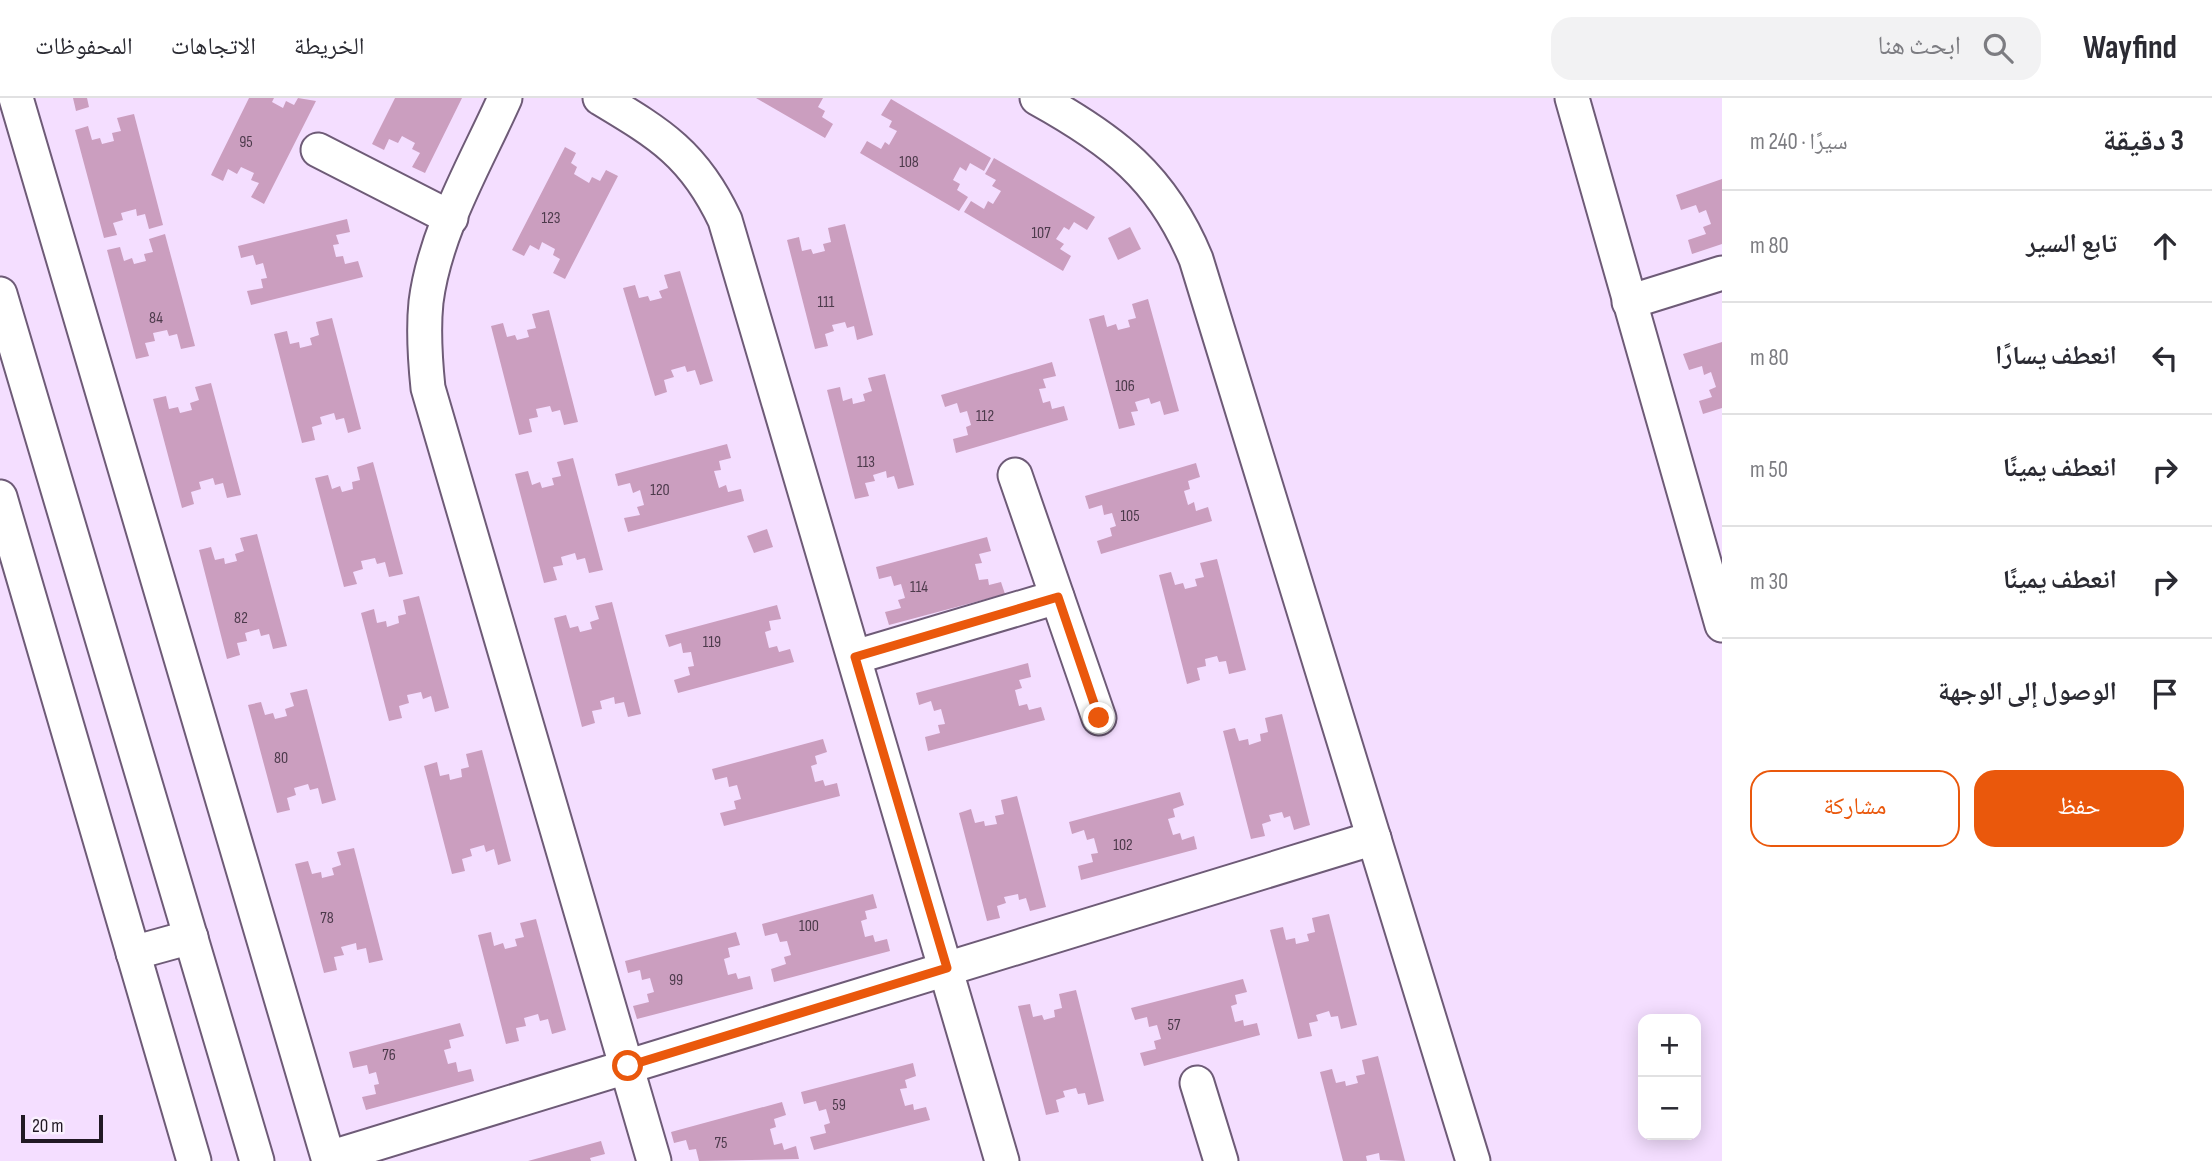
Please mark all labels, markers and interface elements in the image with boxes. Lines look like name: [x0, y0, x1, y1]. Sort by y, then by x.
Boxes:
search box: [1551, 17, 2041, 80]
text: Wayfind: [2083, 28, 2177, 68]
icon: search: [1979, 29, 2017, 67]
text: ابحث هنا: [1878, 31, 1961, 62]
text: المحفوظات: [35, 32, 133, 61]
text: الاتجاهات: [171, 32, 256, 61]
text: الخريطة: [294, 32, 365, 61]
text: 3 دقيقة: [2103, 123, 2184, 159]
text: سيرًا · 240 m: [1750, 128, 1848, 156]
house number: 95: [239, 133, 253, 152]
house number: 108: [899, 153, 919, 172]
house number: 123: [541, 209, 561, 228]
house number: 107: [1031, 224, 1051, 243]
icon: ahead: [2146, 227, 2184, 265]
text: تابع السير: [2026, 229, 2117, 260]
text: 80 m: [1750, 232, 1789, 260]
house number: 111: [818, 293, 835, 312]
house number: 84: [149, 309, 163, 328]
icon: left: [2146, 339, 2184, 377]
text: انعطف يسارًا: [1995, 341, 2117, 372]
text: 80 m: [1750, 344, 1789, 372]
house number: 106: [1115, 377, 1135, 396]
house number: 112: [976, 407, 994, 426]
icon: right: [2146, 451, 2184, 489]
house number: 113: [857, 453, 875, 472]
text: انعطف يمينًا: [2003, 453, 2117, 484]
text: 50 m: [1750, 456, 1788, 484]
house number: 120: [650, 481, 670, 500]
house number: 105: [1120, 507, 1140, 526]
icon: right: [2146, 563, 2184, 601]
text: انعطف يمينًا: [2003, 565, 2117, 596]
text: 30 m: [1750, 568, 1788, 596]
house number: 114: [910, 578, 928, 597]
house number: 82: [234, 609, 248, 628]
house number: 119: [703, 633, 721, 652]
icon: arrive: [2146, 675, 2184, 713]
text: الوصول إلى الوجهة: [1938, 677, 2117, 708]
route end: [1083, 702, 1114, 733]
house number: 80: [274, 749, 288, 768]
button: مشاركة: [1750, 770, 1960, 847]
button: حفظ: [1974, 770, 2184, 847]
house number: 102: [1113, 836, 1133, 855]
house number: 78: [320, 909, 334, 928]
house number: 100: [799, 917, 819, 936]
house number: 99: [669, 971, 683, 990]
map controls: [1638, 1014, 1701, 1140]
button: +: [1638, 1014, 1701, 1077]
house number: 57: [1168, 1016, 1181, 1035]
house number: 76: [382, 1046, 396, 1065]
route start: [612, 1050, 643, 1081]
button: −: [1638, 1077, 1701, 1140]
house number: 59: [832, 1096, 846, 1115]
scale bar: [21, 1112, 103, 1144]
text: 20 m: [32, 1115, 64, 1138]
house number: 75: [715, 1134, 727, 1153]

